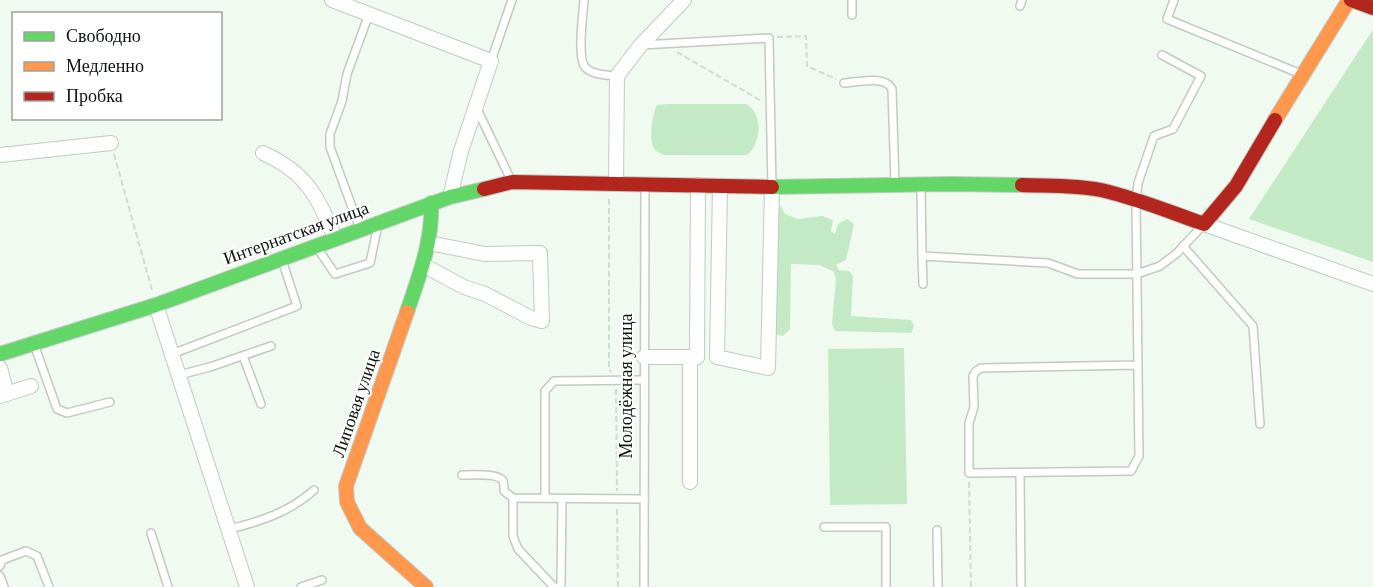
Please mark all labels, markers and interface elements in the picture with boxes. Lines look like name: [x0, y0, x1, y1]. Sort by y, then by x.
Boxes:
legend: [12, 12, 222, 120]
text: Свободно: [66, 26, 141, 46]
text: Медленно: [66, 56, 144, 76]
text: Пробка: [66, 86, 123, 106]
street label: Интернатская улица: [221, 197, 371, 269]
street label: Молодёжная улица: [616, 313, 636, 459]
street label: Липовая улица: [328, 346, 384, 460]

